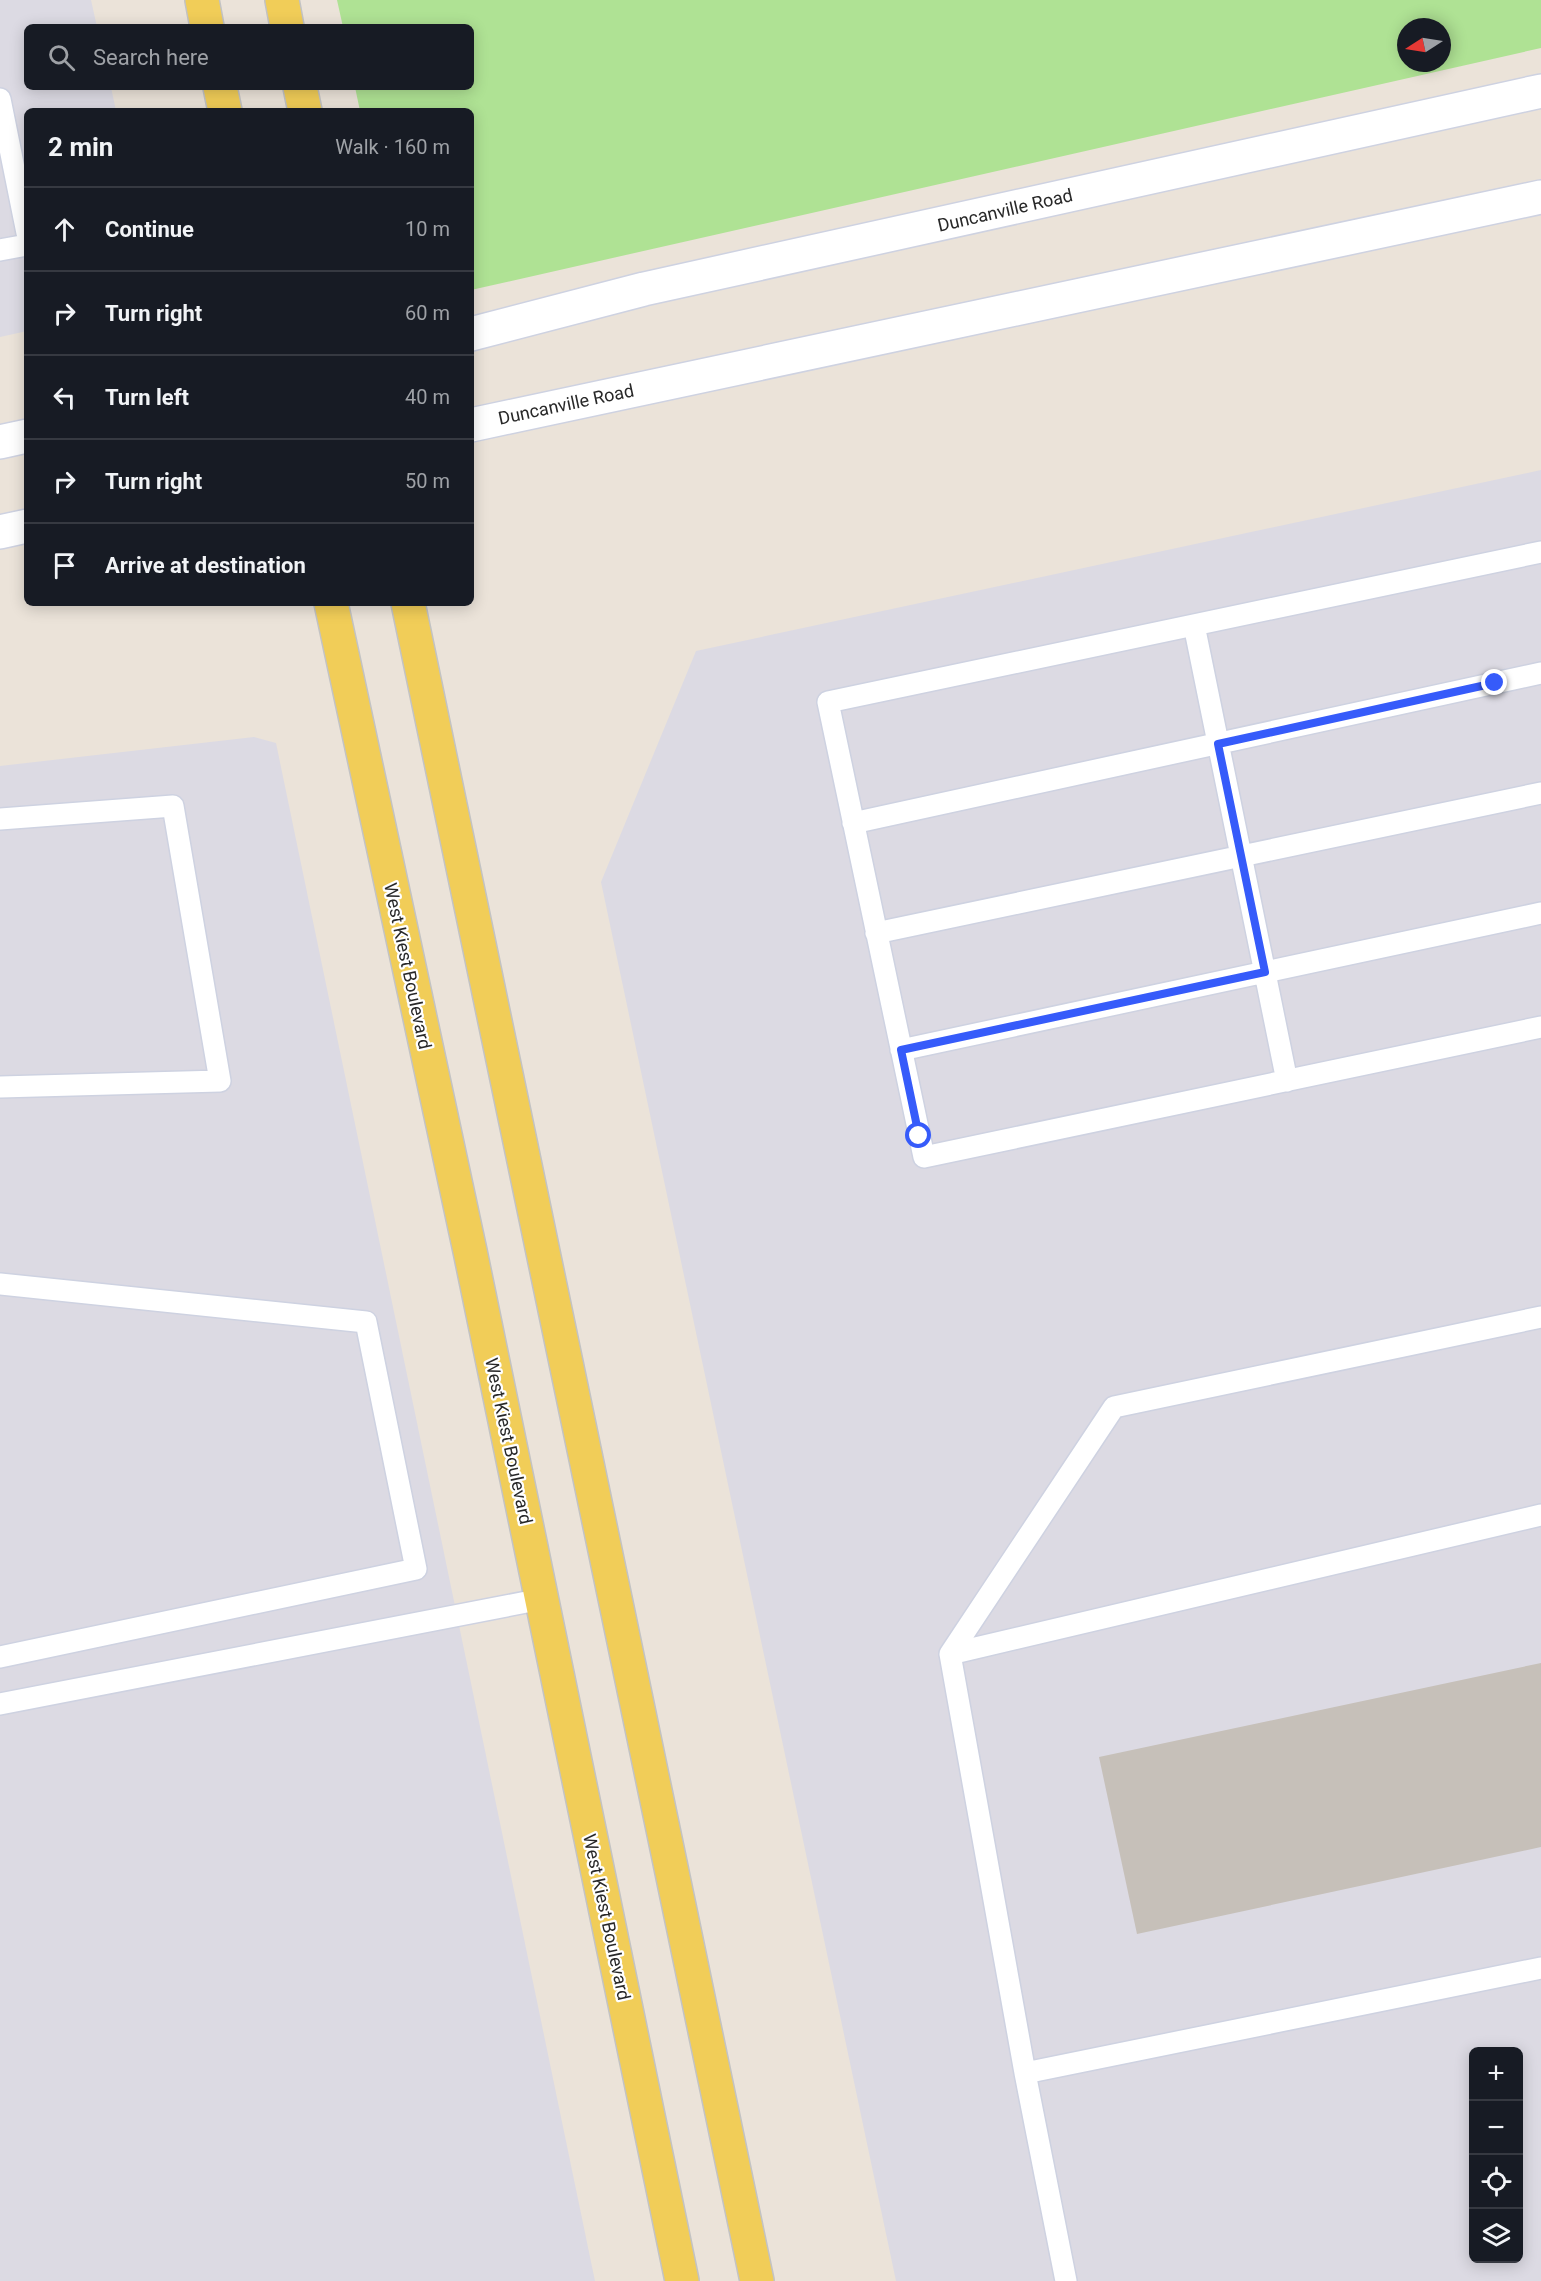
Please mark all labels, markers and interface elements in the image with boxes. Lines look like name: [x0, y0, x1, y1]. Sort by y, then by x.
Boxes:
north arrow: [1397, 18, 1451, 72]
search box: [24, 24, 474, 90]
icon: search: [45, 41, 78, 74]
text: Search here: [93, 45, 209, 70]
text: 2 min: [48, 132, 113, 162]
text: Walk · 160 m: [335, 135, 450, 159]
street label: Duncanville Road: [935, 184, 1075, 236]
icon: ahead: [48, 213, 81, 246]
text: Continue: [105, 217, 194, 242]
text: 10 m: [405, 217, 450, 241]
icon: right: [48, 297, 81, 330]
text: Turn right: [105, 301, 202, 326]
text: 60 m: [405, 301, 450, 325]
street label: Duncanville Road: [496, 379, 636, 429]
icon: left: [48, 381, 81, 414]
text: Turn left: [105, 385, 189, 410]
text: 40 m: [405, 385, 450, 409]
icon: right: [48, 465, 81, 498]
text: Turn right: [105, 469, 202, 494]
text: 50 m: [405, 469, 450, 493]
icon: arrive: [48, 549, 81, 582]
text: Arrive at destination: [105, 553, 306, 578]
route end: [1481, 669, 1507, 695]
street label: West Kiest Boulevard: [380, 881, 436, 1051]
route start: [905, 1122, 931, 1148]
street label: West Kiest Boulevard: [481, 1356, 537, 1526]
street label: West Kiest Boulevard: [579, 1832, 635, 2002]
map controls: [1469, 2047, 1523, 2263]
button: +: [1469, 2047, 1523, 2101]
button: −: [1469, 2101, 1523, 2155]
button: locate: [1469, 2155, 1523, 2209]
button: layers: [1469, 2209, 1523, 2263]

